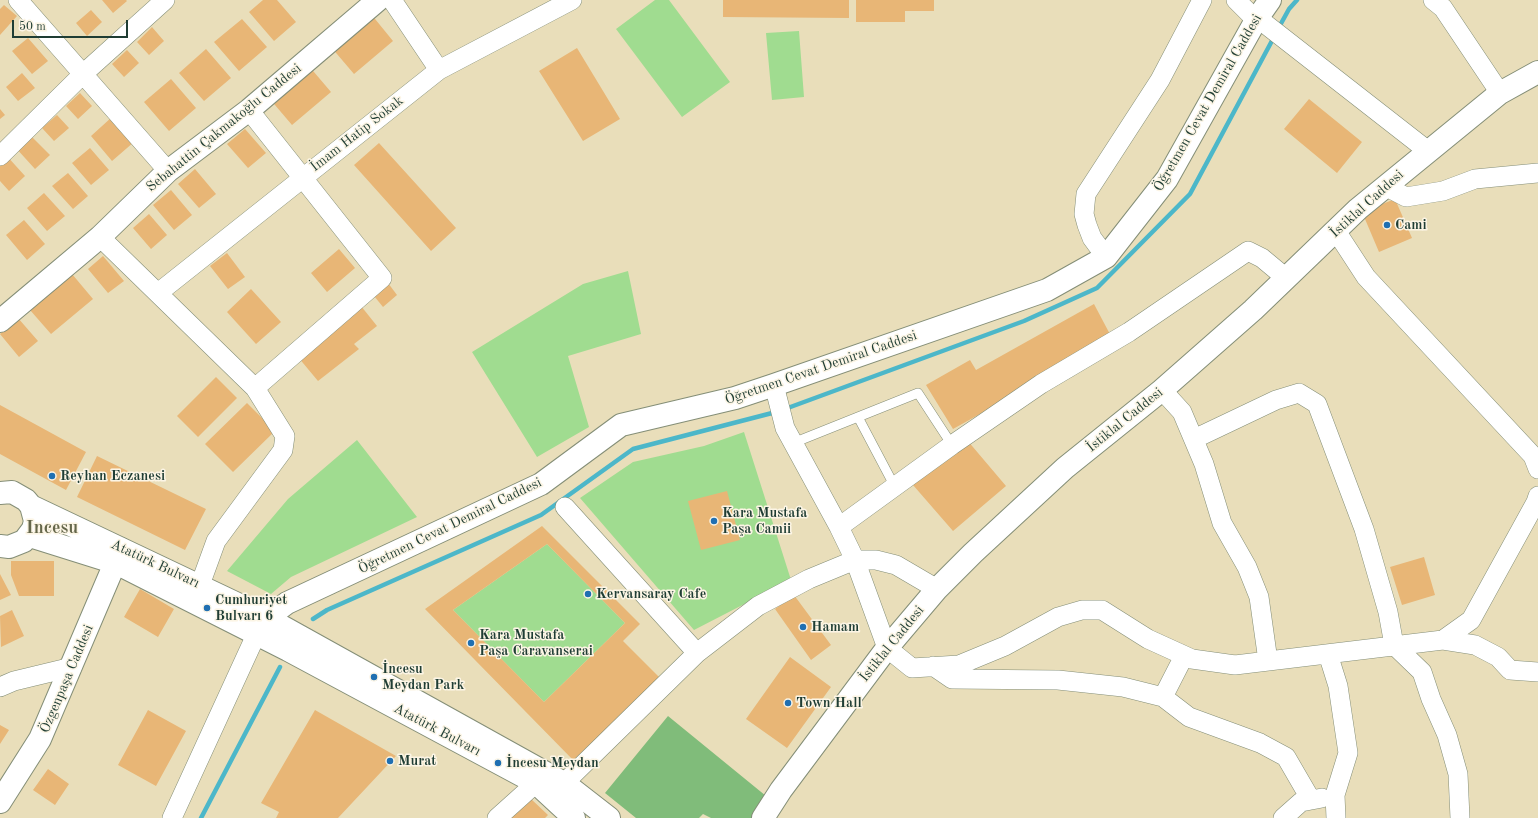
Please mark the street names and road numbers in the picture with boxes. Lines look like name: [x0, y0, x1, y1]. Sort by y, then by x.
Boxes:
street label: Öğretmen Cevat Demiral Caddesi: [1150, 11, 1266, 195]
street label: Sebahattin Çakmakoğlu Caddesi: [143, 60, 305, 196]
street label: İmam Hatip Sokak: [307, 92, 407, 176]
street label: İstiklal Caddesi: [1327, 167, 1407, 241]
street label: Öğretmen Cevat Demiral Caddesi: [723, 327, 919, 409]
street label: İstiklal Caddesi: [1084, 384, 1166, 456]
street label: Öğretmen Cevat Demiral Caddesi: [356, 474, 544, 578]
street label: Atatürk Bulvarı: [108, 536, 202, 592]
street label: İstiklal Caddesi: [856, 603, 928, 685]
street label: Özgenpaşa Caddesi: [37, 622, 97, 736]
street label: Atatürk Bulvarı: [391, 700, 483, 760]

